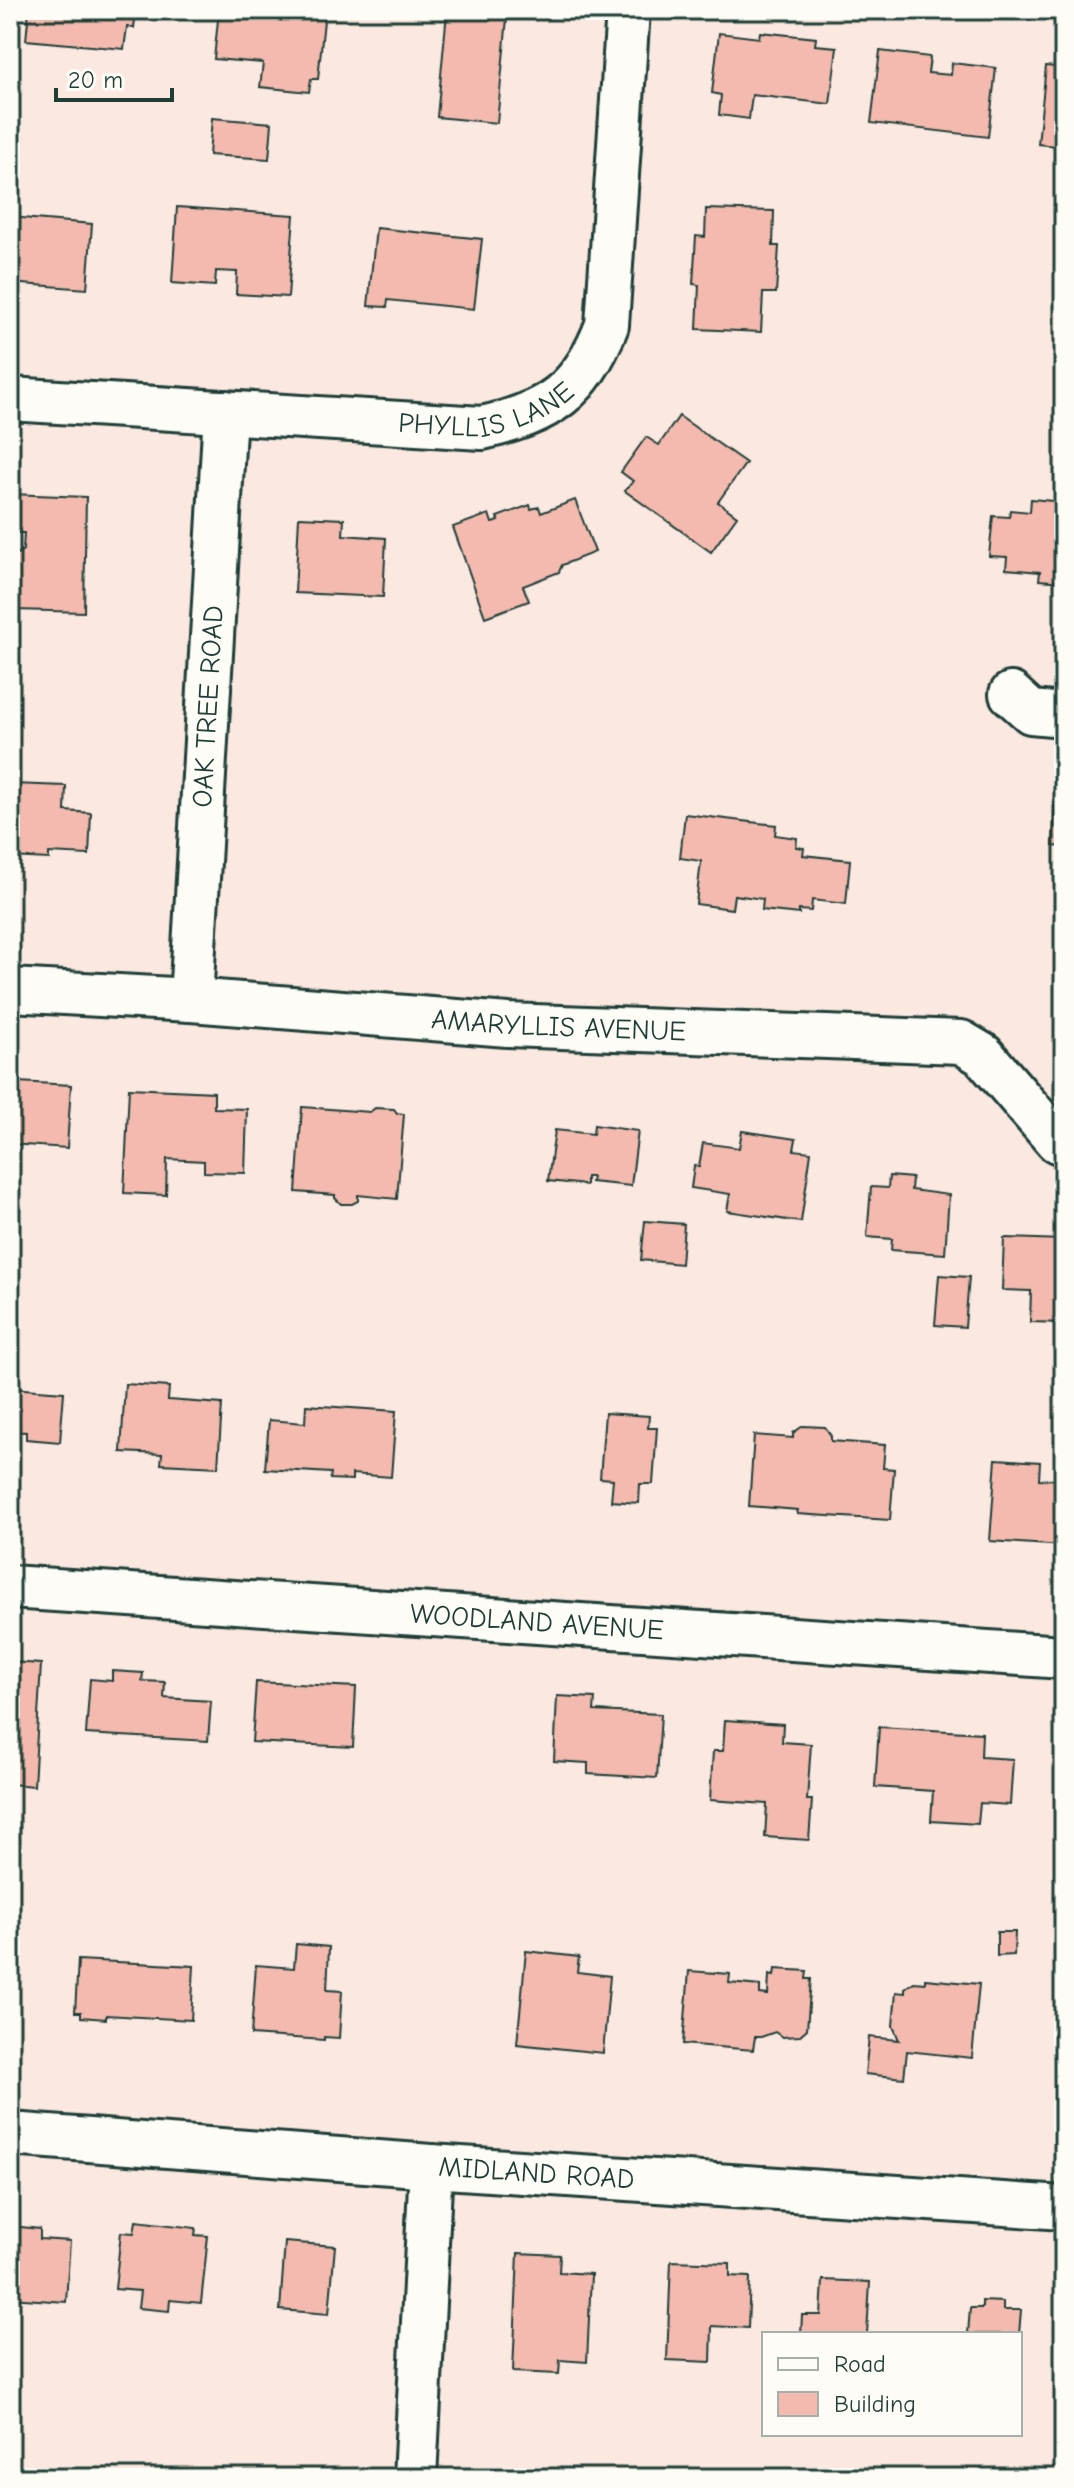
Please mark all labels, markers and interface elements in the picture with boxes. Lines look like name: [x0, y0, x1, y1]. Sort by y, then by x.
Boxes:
scale bar: [56, 52, 172, 102]
text: 20 m: [68, 66, 123, 94]
street label: PHYLLIS LANE: [397, 375, 580, 444]
street label: OAK TREE ROAD: [186, 605, 230, 808]
street label: AMARYLLIS AVENUE: [430, 1003, 687, 1048]
street label: WOODLAND AVENUE: [409, 1598, 665, 1646]
street label: MIDLAND ROAD: [438, 2151, 636, 2195]
legend: [762, 2332, 1022, 2436]
text: Road: [834, 2350, 886, 2378]
text: Building: [834, 2390, 916, 2418]

